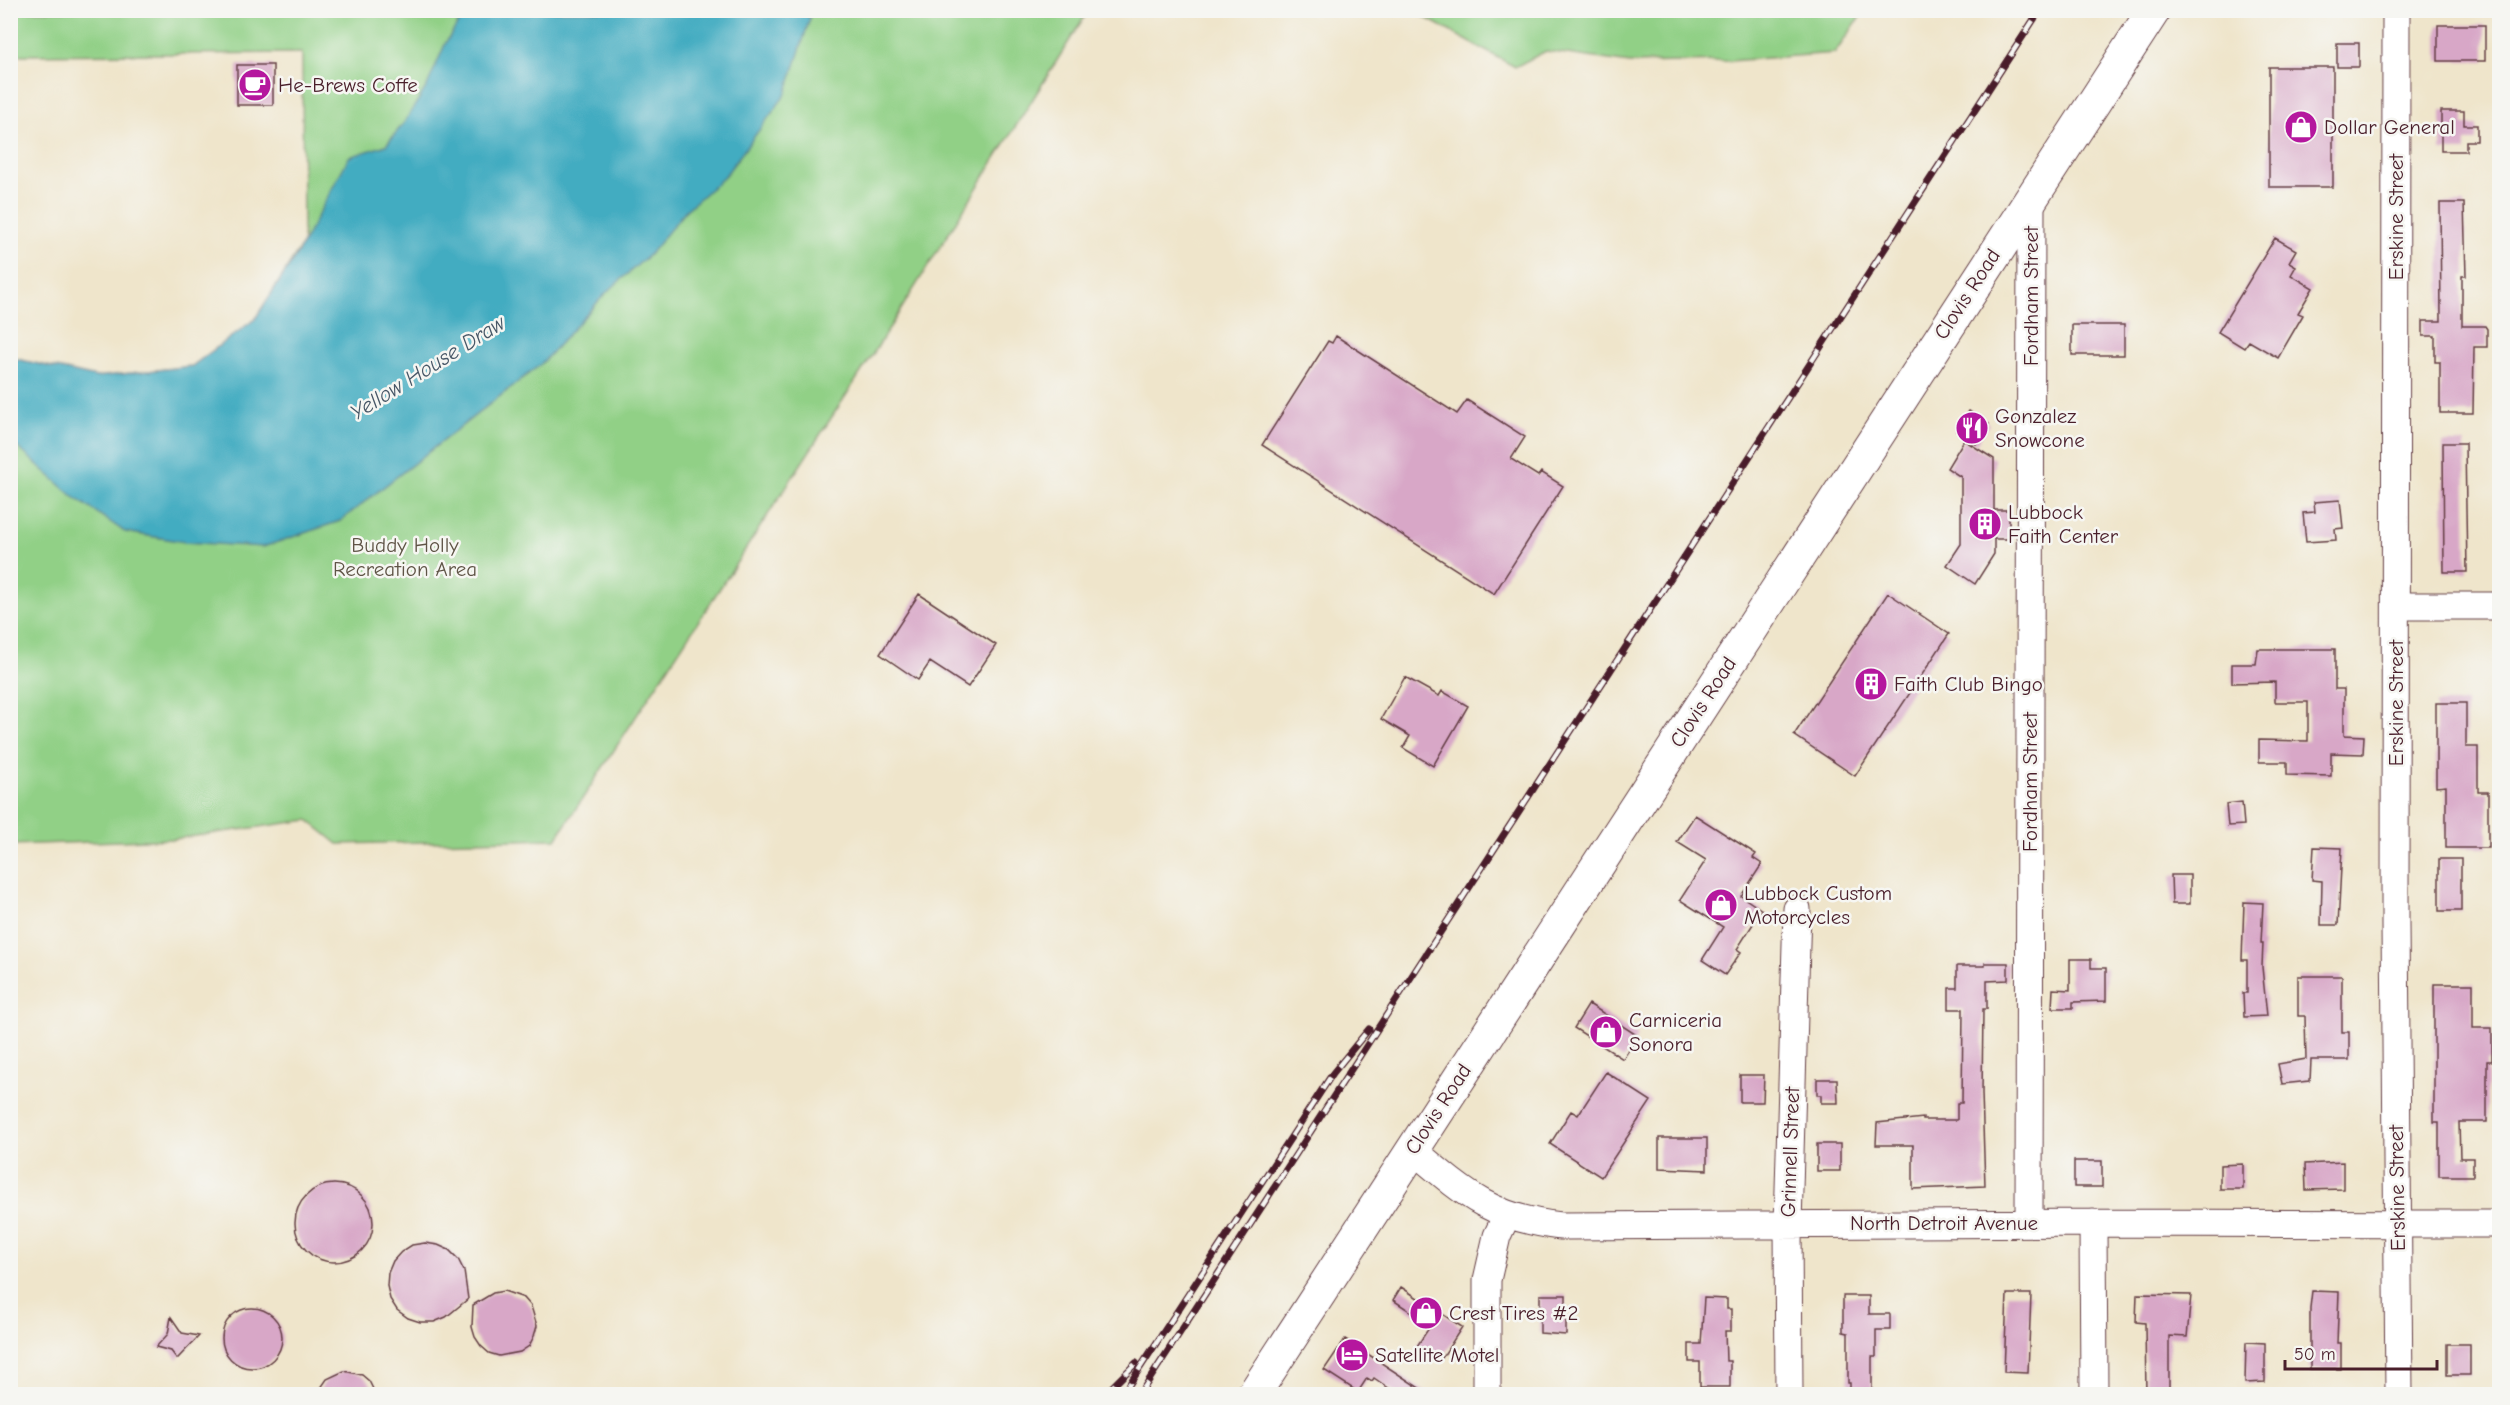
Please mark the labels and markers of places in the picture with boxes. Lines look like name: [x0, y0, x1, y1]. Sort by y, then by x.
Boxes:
cafe icon: He-Brews Coffe: [237, 67, 273, 103]
place label: He-Brews Coffe: [278, 73, 418, 97]
shop icon: Dollar General: [2283, 109, 2319, 145]
place label: Dollar General: [2324, 115, 2455, 139]
place label: Gonzalez Snowcone: [1995, 404, 2085, 452]
restaurant icon: Gonzalez Snowcone: [1954, 410, 1990, 446]
place label: Lubbock Faith Center: [2008, 500, 2119, 548]
building icon: Lubbock Faith Center: [1967, 506, 2003, 542]
building icon: Faith Club Bingo: [1853, 666, 1889, 702]
place label: Faith Club Bingo: [1894, 672, 2043, 696]
place label: Lubbock Custom Motorcycles: [1744, 881, 1892, 929]
shop icon: Lubbock Custom Motorcycles: [1703, 887, 1739, 923]
place label: Carniceria Sonora: [1629, 1008, 1722, 1056]
shop icon: Carniceria Sonora: [1588, 1014, 1624, 1050]
shop icon: Crest Tires #2: [1408, 1295, 1444, 1331]
place label: Crest Tires #2: [1449, 1301, 1579, 1325]
hotel icon: Satellite Motel: [1334, 1337, 1370, 1373]
place label: Satellite Motel: [1375, 1343, 1499, 1367]

